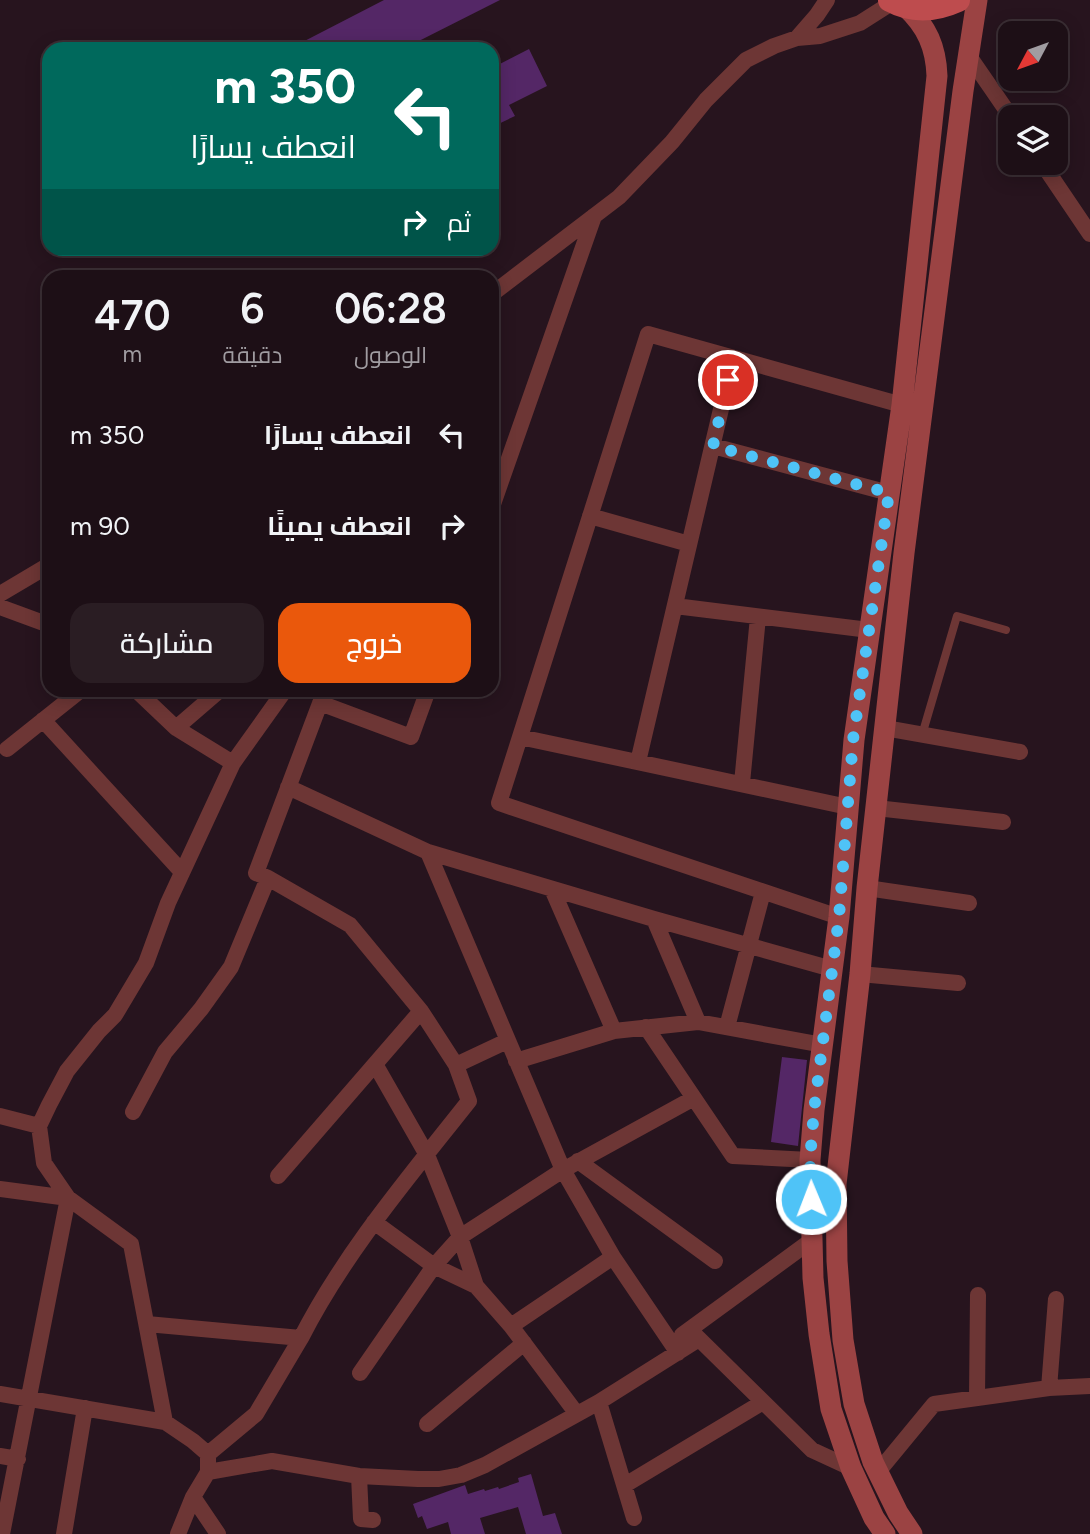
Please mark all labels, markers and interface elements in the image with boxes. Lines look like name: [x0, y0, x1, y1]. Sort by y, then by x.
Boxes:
north arrow: [998, 21, 1068, 91]
map controls: [998, 21, 1068, 175]
text: 350 m: [214, 56, 356, 115]
icon: left: [380, 70, 471, 161]
button: layers: [998, 105, 1068, 175]
text: انعطف يسارًا: [190, 128, 356, 166]
icon: right: [395, 203, 433, 241]
text: ثم: [447, 207, 471, 239]
text: 6: [240, 283, 264, 334]
text: 06:28: [334, 283, 447, 334]
text: 470: [94, 290, 170, 341]
text: m: [122, 340, 142, 368]
text: دقيقة: [222, 341, 282, 369]
text: الوصول: [354, 341, 427, 369]
pin: [698, 350, 758, 410]
icon: arrive: [709, 361, 747, 399]
icon: left: [433, 416, 471, 454]
text: 350 m: [70, 419, 144, 451]
text: انعطف يسارًا: [264, 419, 412, 451]
icon: right: [433, 507, 471, 545]
text: 90 m: [70, 510, 130, 542]
text: انعطف يمينًا: [267, 510, 412, 542]
button: مشاركة: [70, 603, 264, 683]
button: خروج: [278, 603, 471, 683]
position arrow: [774, 1162, 848, 1236]

